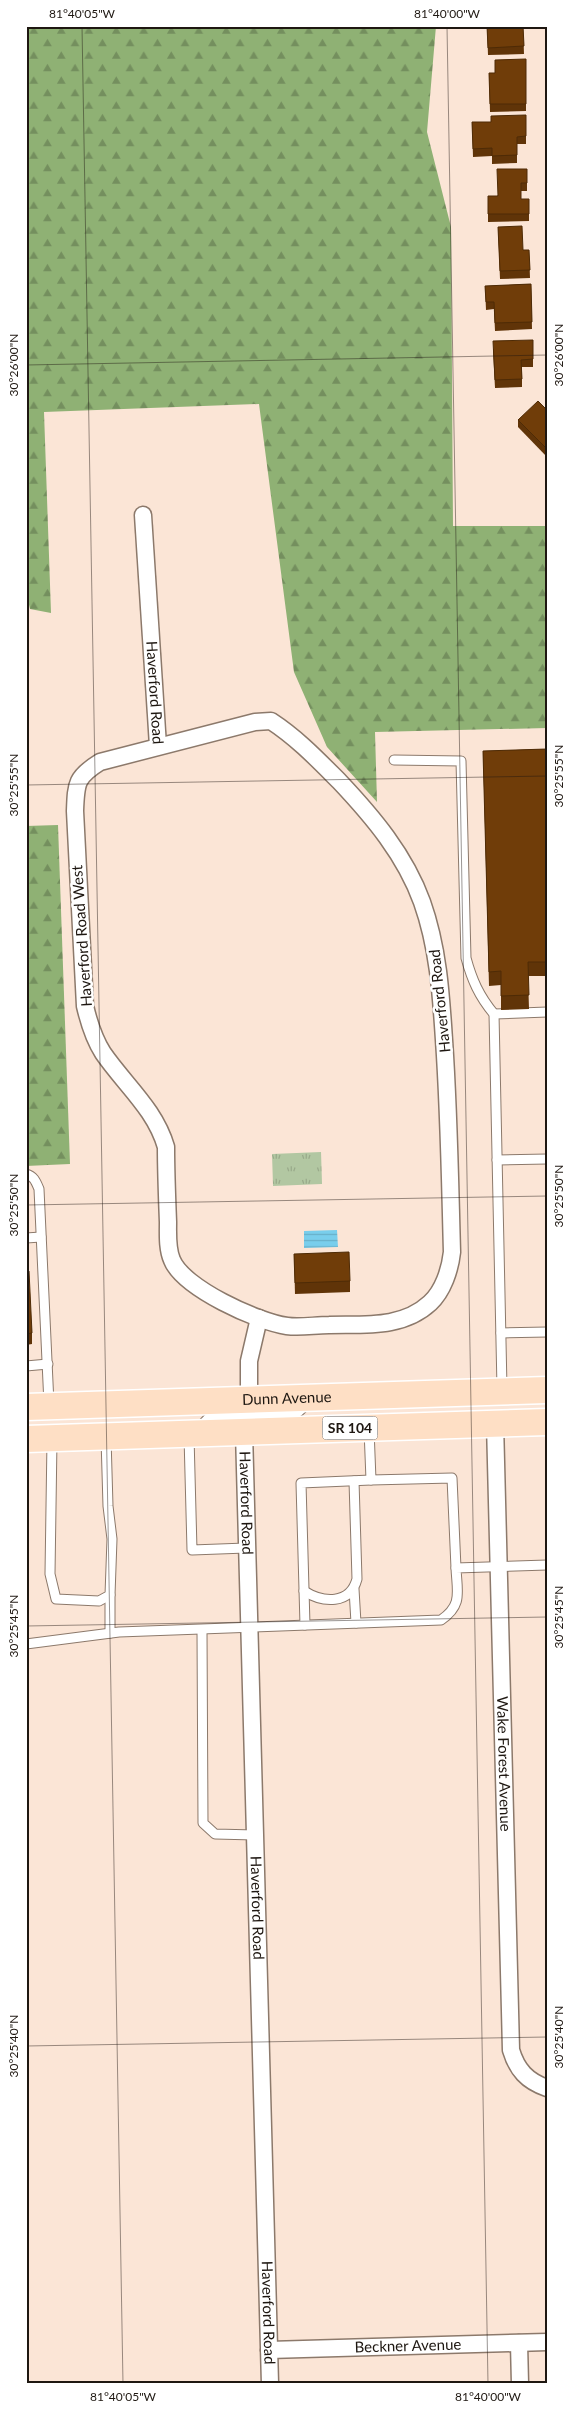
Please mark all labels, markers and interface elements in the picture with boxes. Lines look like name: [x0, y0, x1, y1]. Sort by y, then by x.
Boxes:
text: 81°40'05"W: [49, 6, 116, 21]
text: 81°40'00"W: [414, 6, 481, 21]
text: 30°26'00"N: [551, 324, 566, 386]
text: 30°26'00"N: [6, 334, 21, 396]
street label: Haverford Road: [143, 640, 168, 745]
text: 30°25'55"N: [551, 745, 566, 807]
text: 30°25'55"N: [6, 754, 21, 816]
street label: Haverford Road West: [67, 864, 95, 1007]
street label: Haverford Road: [425, 949, 453, 1054]
text: 30°25'50"N: [551, 1165, 566, 1227]
text: 30°25'50"N: [6, 1174, 21, 1236]
street label: Dunn Avenue: [242, 1387, 332, 1408]
road number: SR 104: [322, 1416, 378, 1440]
street label: Haverford Road: [237, 1451, 257, 1555]
text: 30°25'45"N: [551, 1586, 566, 1648]
text: 30°25'45"N: [6, 1595, 21, 1657]
street label: Wake Forest Avenue: [494, 1696, 515, 1832]
street label: Haverford Road: [248, 1856, 268, 1960]
text: 30°25'40"N: [551, 2006, 566, 2068]
text: 30°25'40"N: [6, 2015, 21, 2077]
street label: Haverford Road: [259, 2261, 279, 2365]
street label: Beckner Avenue: [354, 2334, 462, 2356]
text: 81°40'05"W: [90, 2389, 157, 2404]
text: 81°40'00"W: [455, 2389, 522, 2404]

